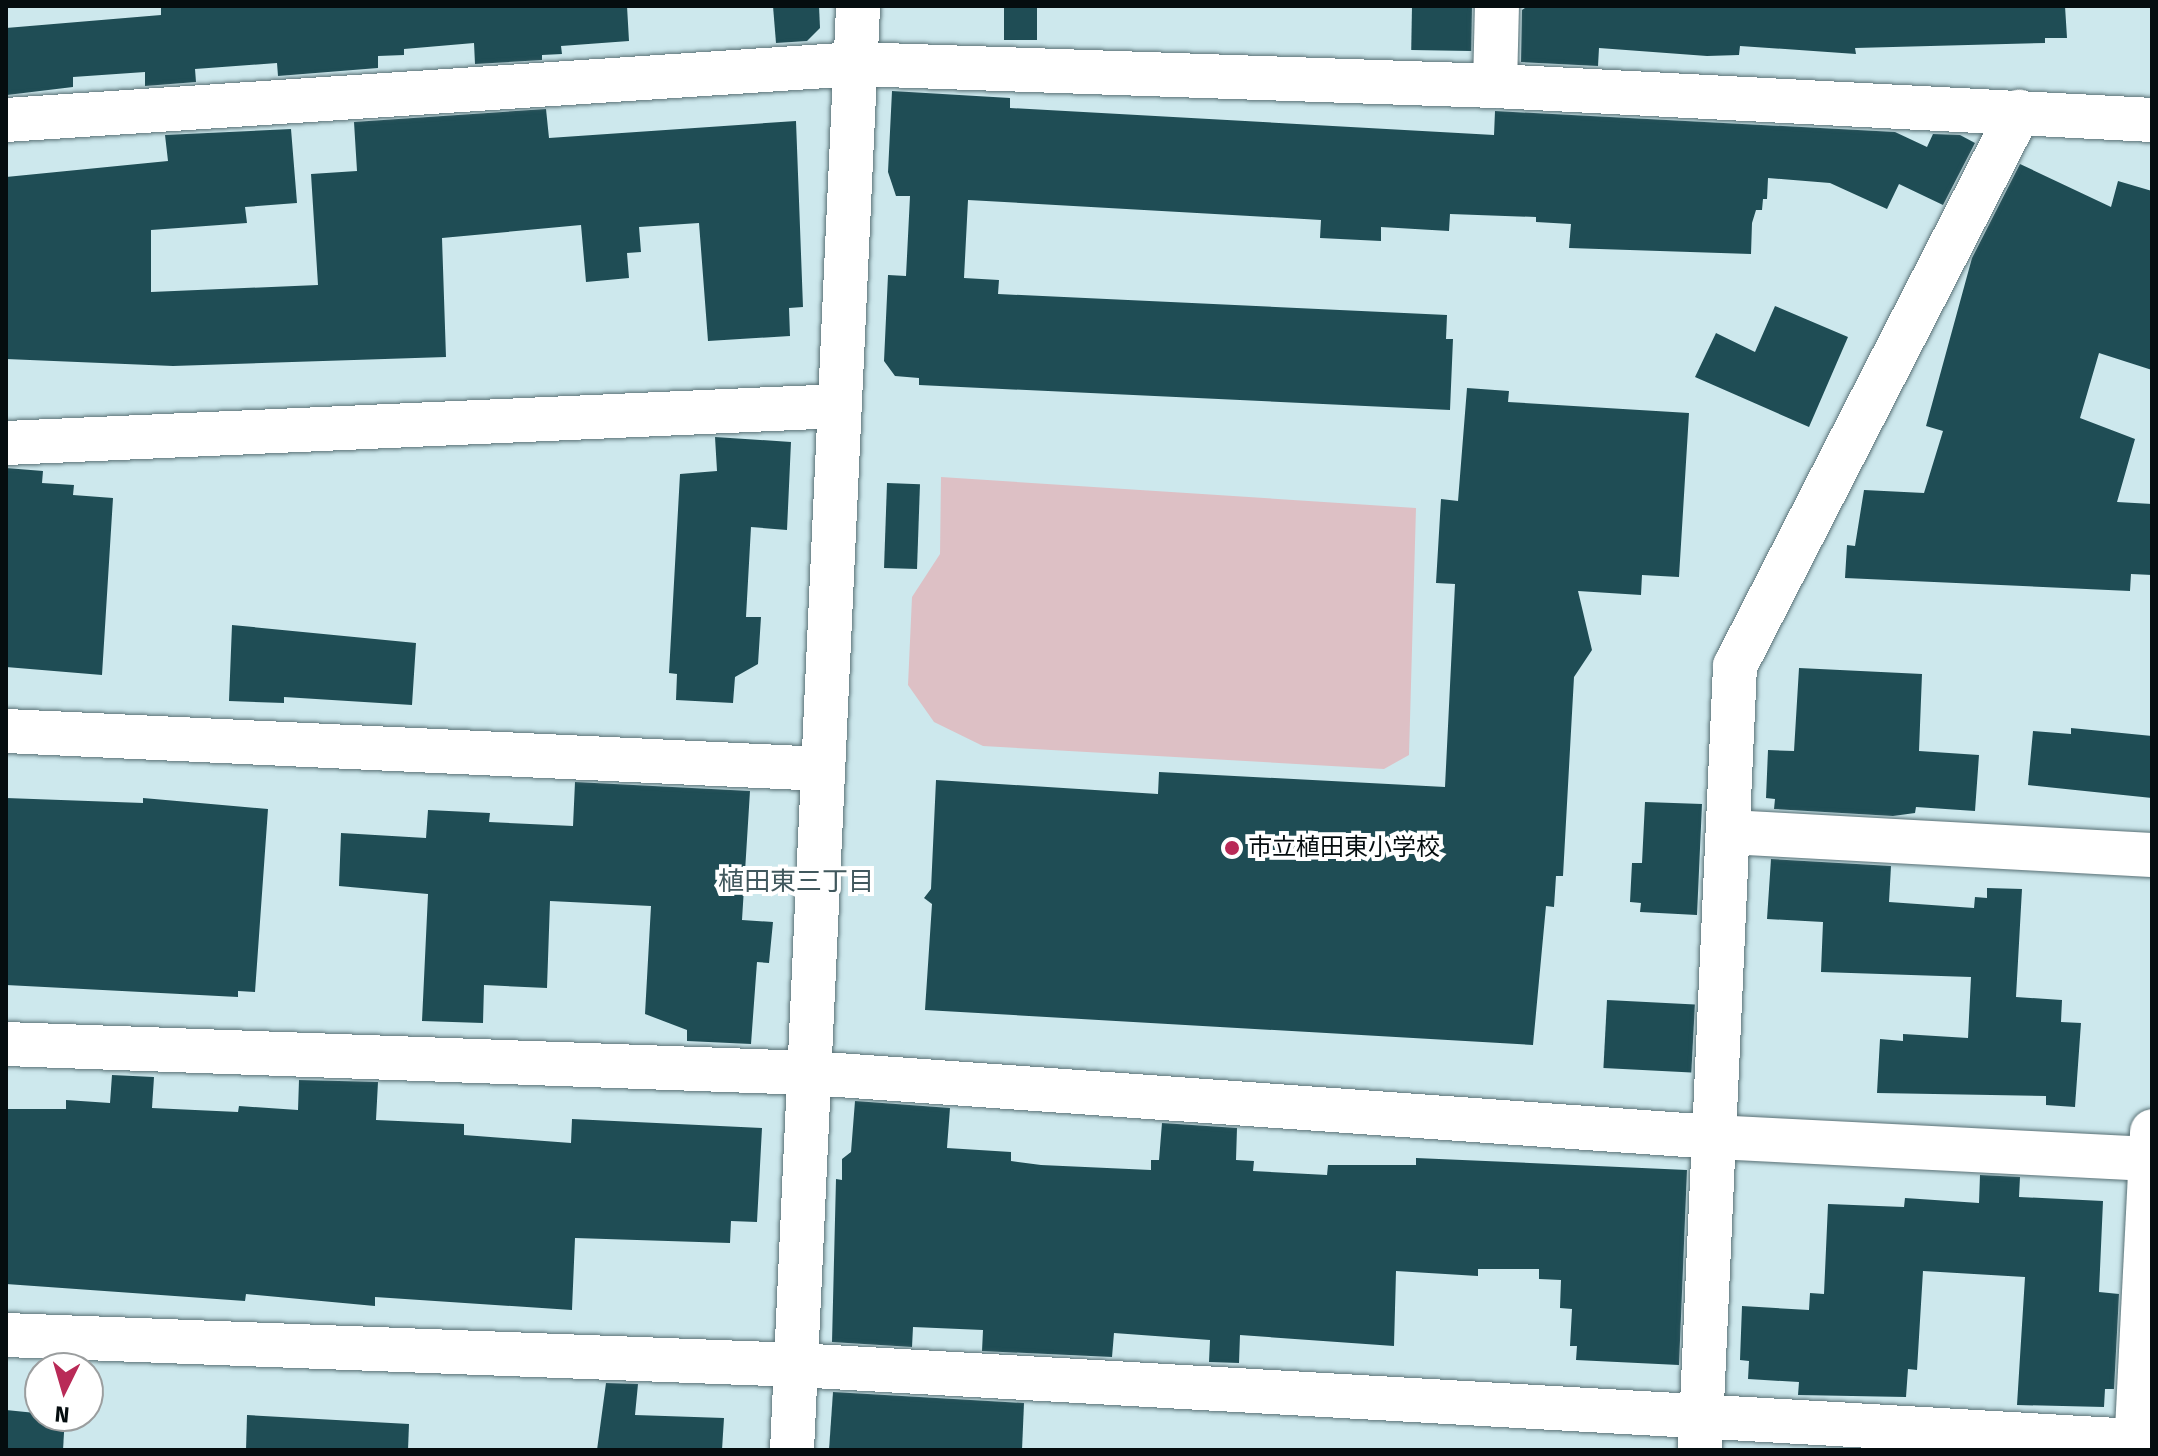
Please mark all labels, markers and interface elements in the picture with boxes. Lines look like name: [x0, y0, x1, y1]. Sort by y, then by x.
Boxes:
place label: 市立植田東小学校: [1248, 834, 1440, 862]
marker: 市立植田東小学校: [1223, 839, 1241, 857]
district label: 植田東三丁目: [718, 866, 874, 898]
north arrow: [24, 1352, 104, 1432]
text: N: [54, 1400, 70, 1428]

